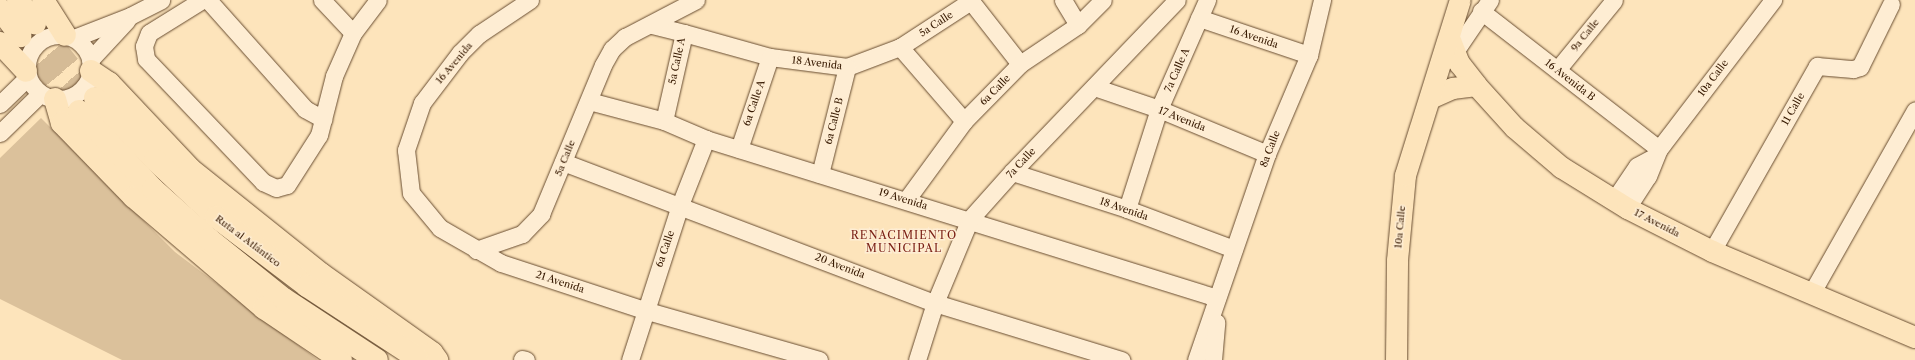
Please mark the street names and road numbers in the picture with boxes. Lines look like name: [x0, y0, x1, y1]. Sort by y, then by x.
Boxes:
street label: 5a Calle: [917, 9, 955, 39]
street label: 9a Calle: [1568, 16, 1602, 54]
street label: 16 Avenida: [1228, 23, 1280, 51]
street label: 5a Calle A: [666, 36, 688, 86]
street label: 16 Avenida: [433, 40, 475, 86]
street label: 7a Calle A: [1162, 46, 1192, 94]
street label: 18 Avenida: [791, 54, 843, 72]
street label: 16 Avenida B: [1542, 57, 1598, 103]
street label: 10a Calle: [1695, 57, 1731, 99]
street label: 6a Calle: [977, 72, 1013, 108]
street label: 6a Calle A: [740, 78, 768, 128]
street label: 11 Calle: [1779, 91, 1807, 127]
street label: 6a Calle B: [822, 96, 846, 146]
street label: 17 Avenida: [1157, 104, 1207, 134]
street label: 8a Calle: [1258, 129, 1282, 169]
street label: 5a Calle: [552, 138, 578, 178]
street label: 7a Calle: [1004, 145, 1038, 181]
street label: 19 Avenida: [877, 186, 929, 212]
street label: 18 Avenida: [1098, 195, 1150, 223]
street label: 10a Calle: [1392, 205, 1408, 249]
street label: 17 Avenida: [1632, 206, 1682, 240]
street label: Ruta al Atlántico: [213, 212, 283, 270]
street label: 6a Calle: [653, 229, 677, 269]
street label: 20 Avenida: [813, 251, 867, 281]
street label: 21 Avenida: [534, 268, 586, 296]

